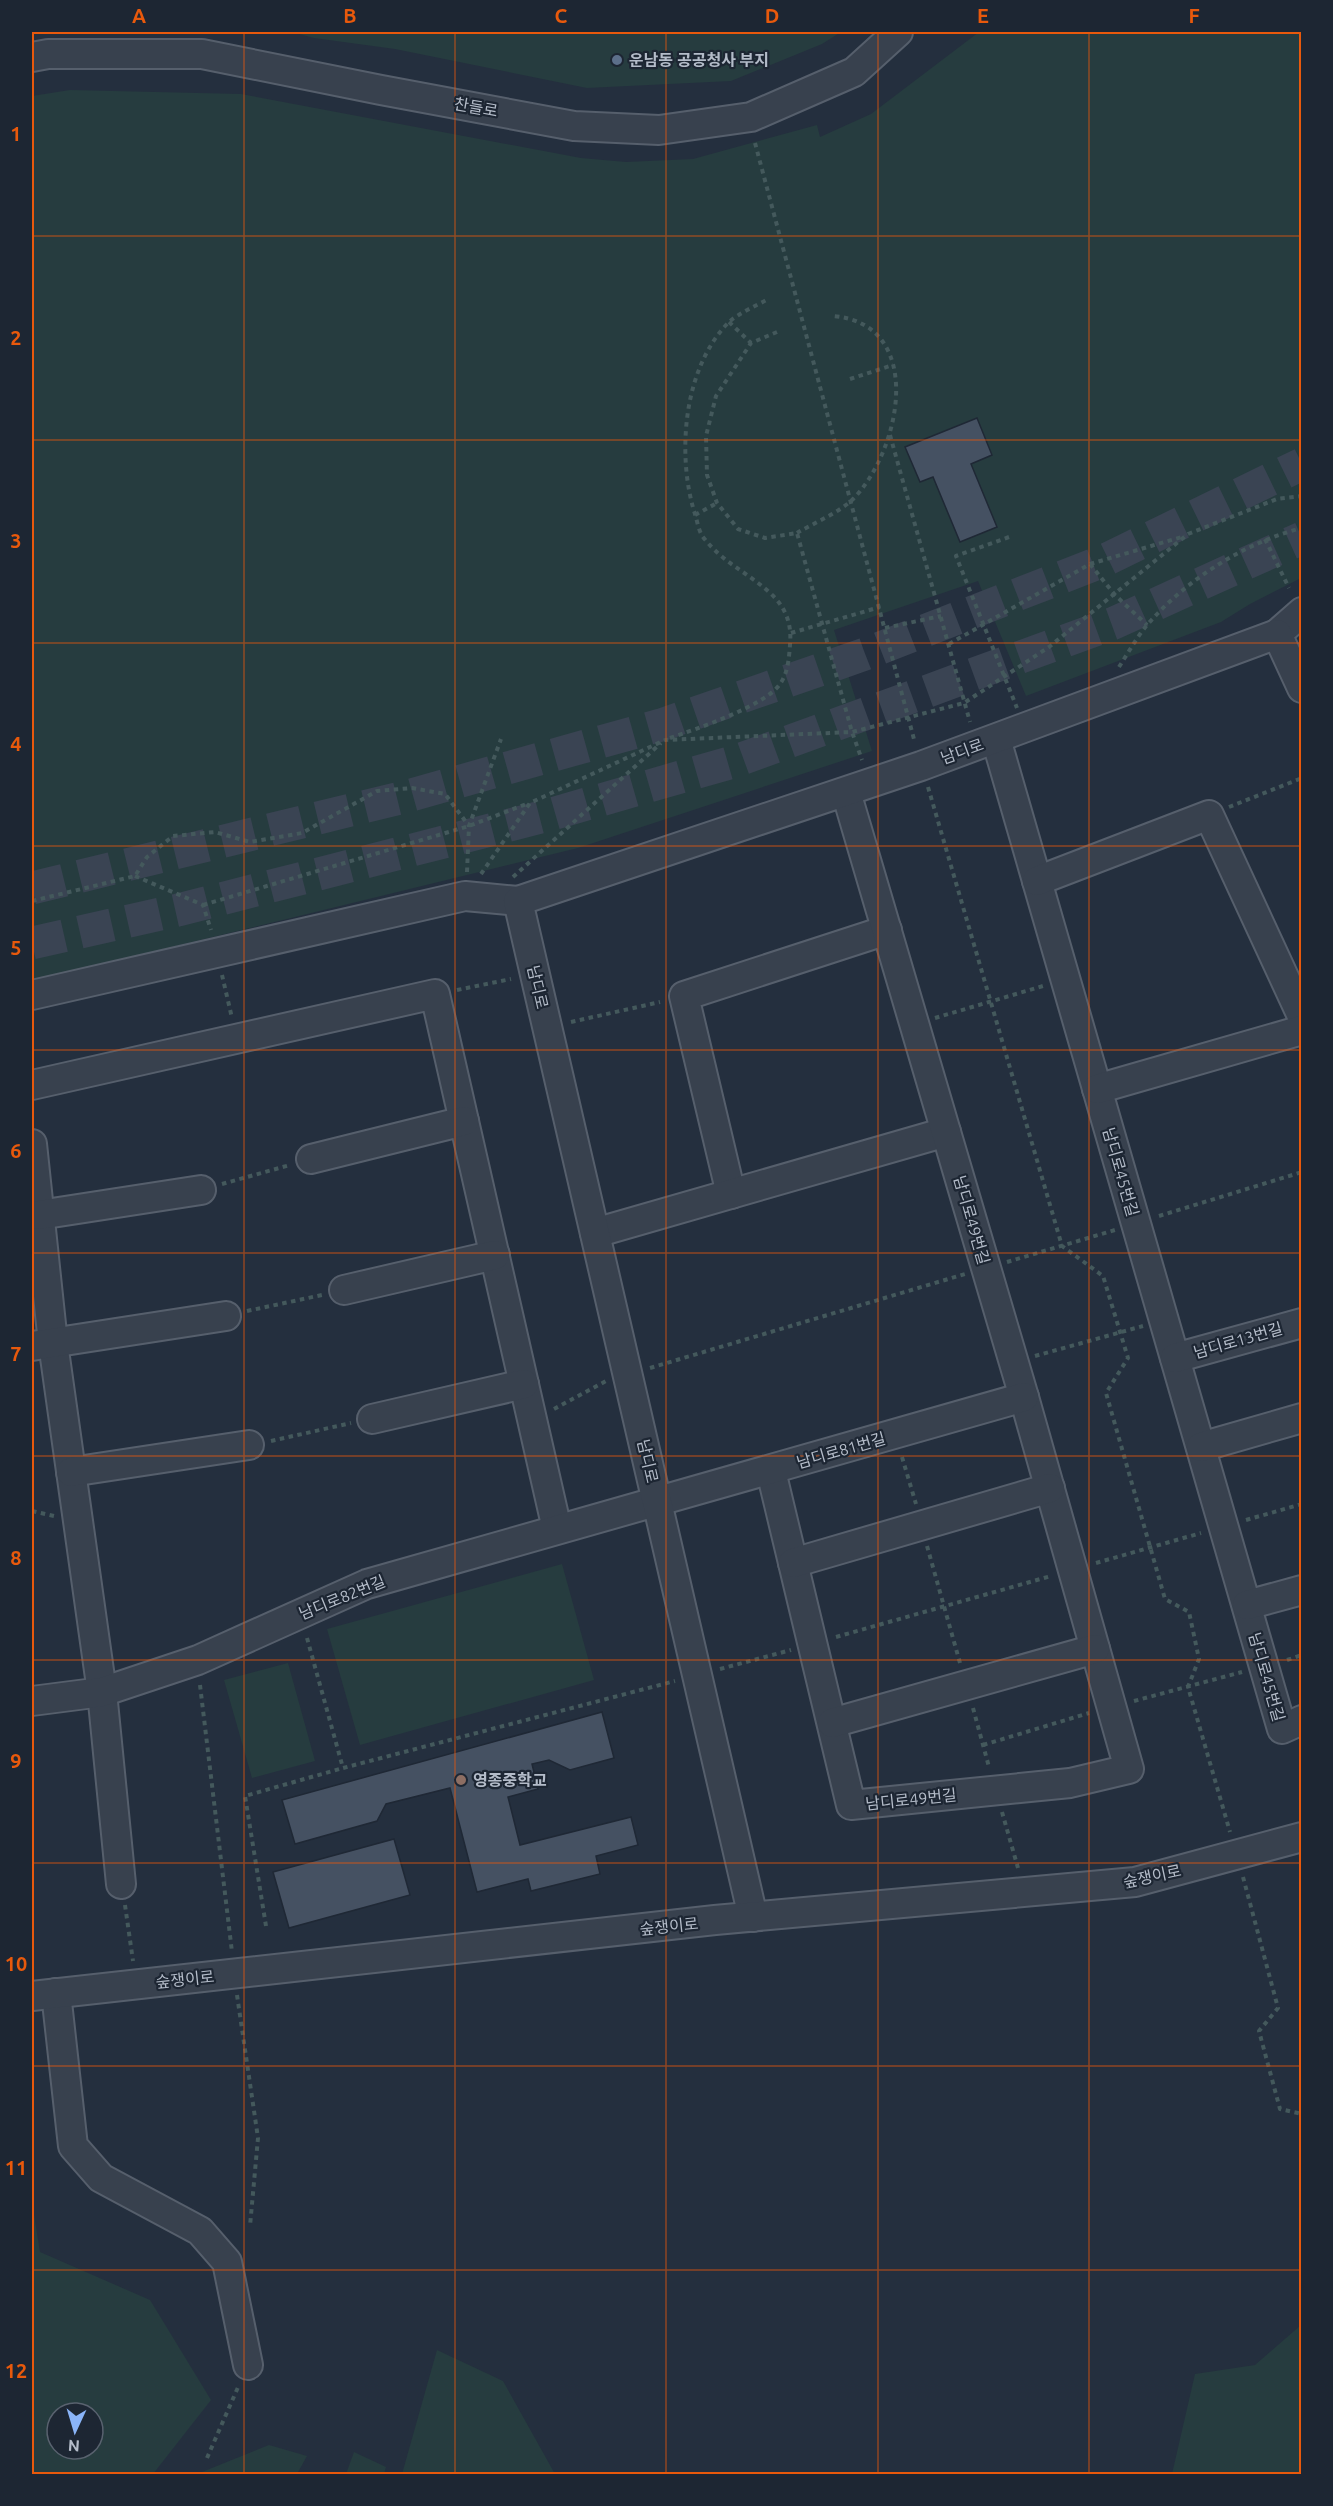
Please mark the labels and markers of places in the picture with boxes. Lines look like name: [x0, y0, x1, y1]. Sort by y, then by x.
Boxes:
place label: 운남동 공공청사 부지: [629, 51, 769, 69]
marker: 운남동 공공청사 부지: [610, 53, 624, 67]
place label: 영종중학교: [473, 1771, 547, 1789]
marker: 영종중학교: [454, 1773, 468, 1787]

